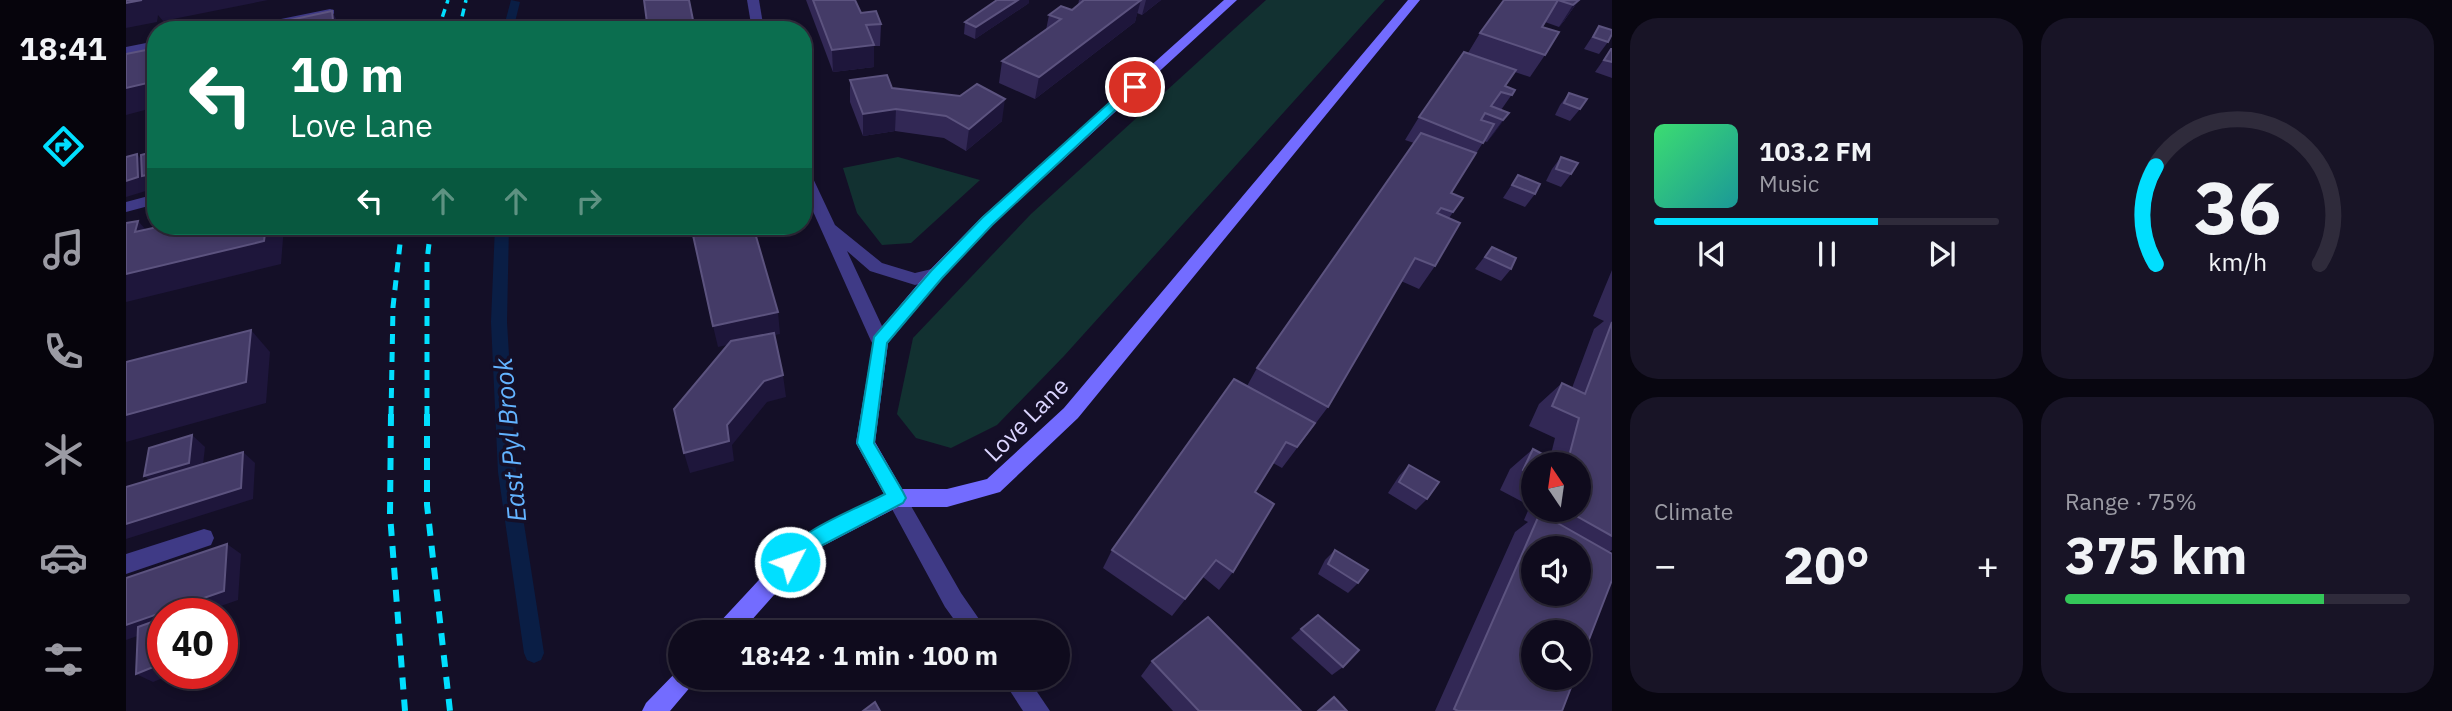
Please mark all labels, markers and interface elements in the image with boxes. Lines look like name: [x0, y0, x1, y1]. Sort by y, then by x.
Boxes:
text: 18:41: [19, 27, 107, 69]
text: 10 m: [290, 42, 404, 105]
icon: left: [175, 49, 266, 140]
pin: [1105, 57, 1165, 117]
icon: arrive: [1116, 68, 1154, 106]
text: Love Lane: [290, 104, 433, 146]
icon: directions: [39, 122, 88, 171]
text: 103.2 FM: [1759, 134, 1872, 168]
text: 36: [2194, 160, 2281, 255]
text: Music: [1759, 168, 1819, 198]
icon: left: [351, 182, 389, 220]
icon: ahead: [424, 182, 462, 220]
icon: ahead: [497, 182, 535, 220]
icon: right: [570, 182, 608, 220]
icon: music: [39, 225, 88, 274]
icon: previous: [1693, 235, 1731, 273]
icon: pause: [1808, 235, 1846, 273]
icon: next: [1923, 235, 1961, 273]
text: km/h: [2208, 245, 2267, 278]
icon: phone: [39, 327, 88, 376]
water label: East Pyl Brook: [485, 356, 533, 523]
street label: Love Lane: [977, 370, 1075, 468]
icon: climate: [39, 430, 88, 479]
north arrow: [1521, 452, 1591, 522]
map controls: [1521, 452, 1591, 690]
text: Range · 75%: [2065, 486, 2197, 516]
text: Climate: [1654, 496, 1733, 526]
text: 375 km: [2065, 521, 2247, 588]
position arrow: [753, 525, 827, 599]
text: 20°: [1783, 531, 1870, 598]
icon: car: [39, 533, 88, 582]
button: sound: [1521, 536, 1591, 606]
text: −: [1654, 540, 1677, 589]
text: +: [1976, 540, 1999, 589]
speed limit sign: 40: [147, 598, 238, 689]
button: search: [1521, 620, 1591, 690]
icon: filters: [39, 635, 88, 684]
text: 18:42 · 1 min · 100 m: [740, 638, 998, 672]

